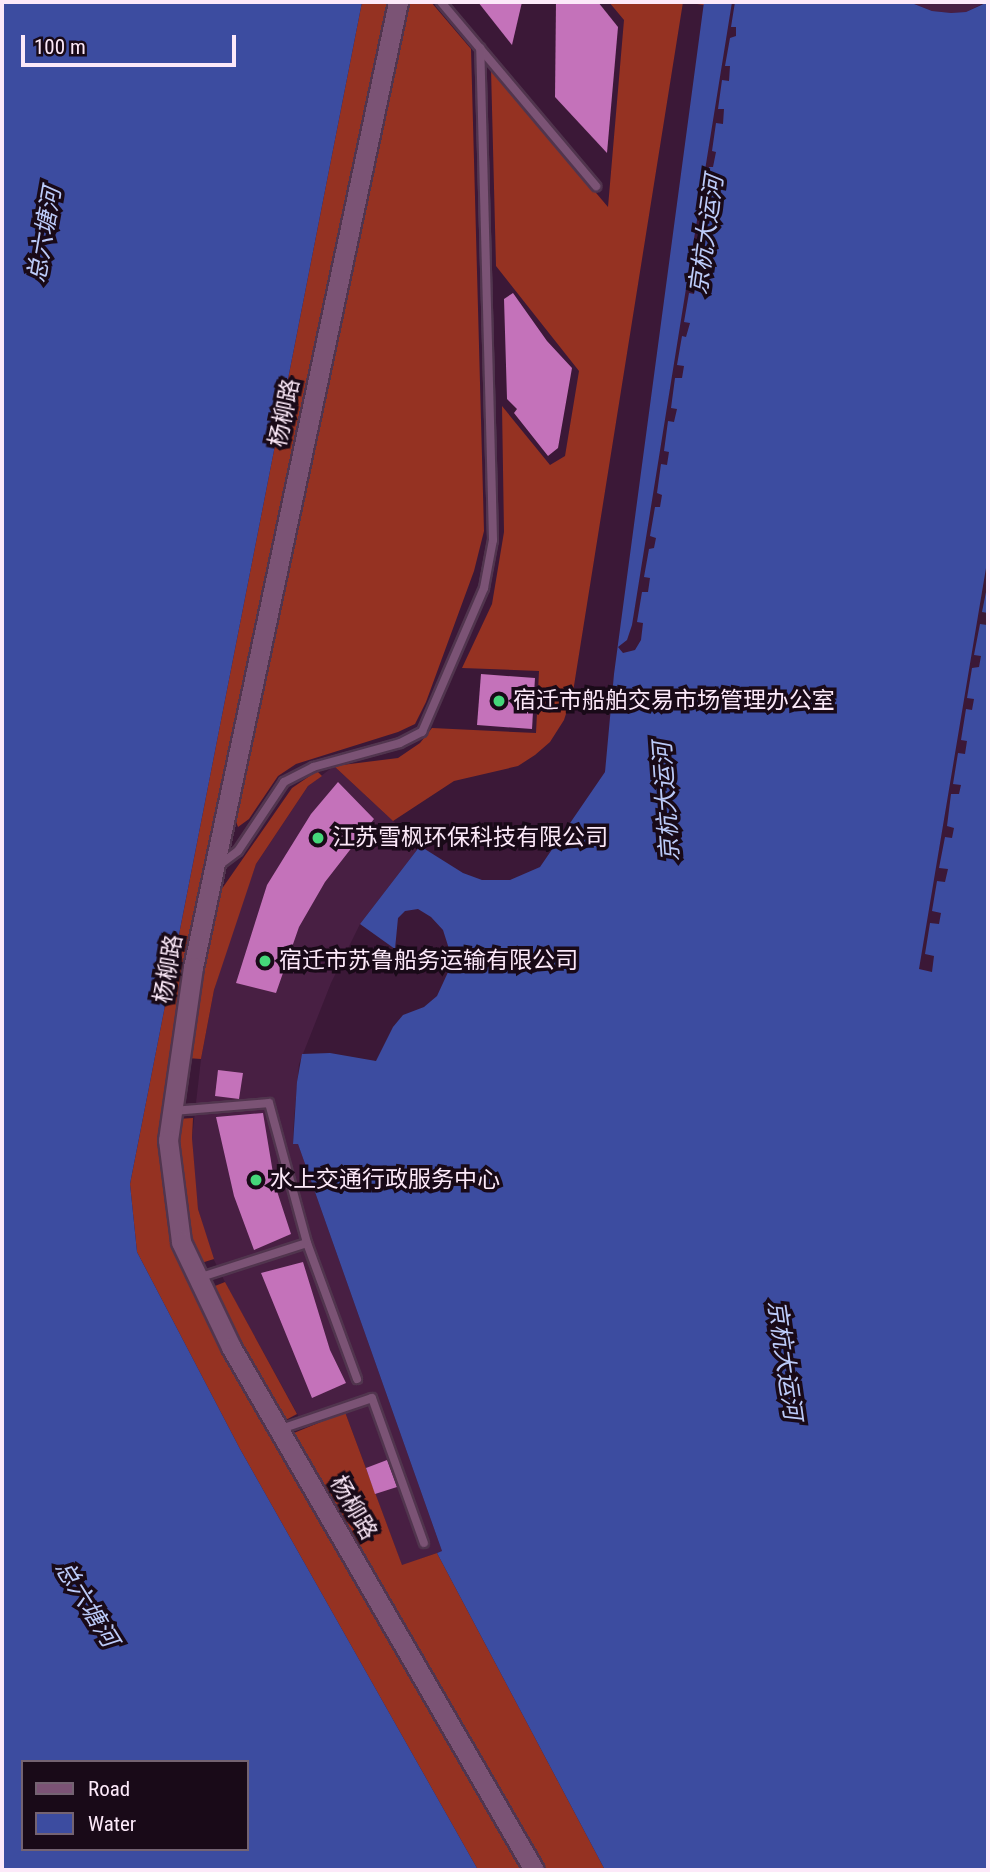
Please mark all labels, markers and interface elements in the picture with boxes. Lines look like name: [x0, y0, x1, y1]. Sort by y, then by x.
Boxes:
scale bar: [24, 21, 240, 65]
text: 100 m: [34, 35, 86, 59]
water label: 京杭大运河: [684, 174, 730, 296]
water label: 总六塘河: [22, 185, 68, 285]
street label: 杨柳路: [264, 376, 306, 450]
place label: 宿迁市船舶交易市场管理办公室: [513, 687, 835, 715]
marker: 宿迁市船舶交易市场管理办公室: [491, 693, 507, 709]
water label: 京杭大运河: [648, 741, 686, 863]
place label: 江苏雪枫环保科技有限公司: [332, 824, 608, 852]
marker: 江苏雪枫环保科技有限公司: [310, 830, 326, 846]
street label: 杨柳路: [149, 933, 189, 1005]
place label: 宿迁市苏鲁船务运输有限公司: [279, 947, 578, 975]
marker: 宿迁市苏鲁船务运输有限公司: [257, 953, 273, 969]
place label: 水上交通行政服务中心: [270, 1166, 500, 1194]
marker: 水上交通行政服务中心: [248, 1172, 264, 1188]
water label: 京杭大运河: [761, 1299, 807, 1421]
street label: 杨柳路: [324, 1471, 382, 1545]
water label: 总六塘河: [48, 1556, 124, 1652]
legend: [21, 1760, 248, 1851]
text: Road: [88, 1777, 130, 1801]
text: Water: [88, 1812, 136, 1836]

